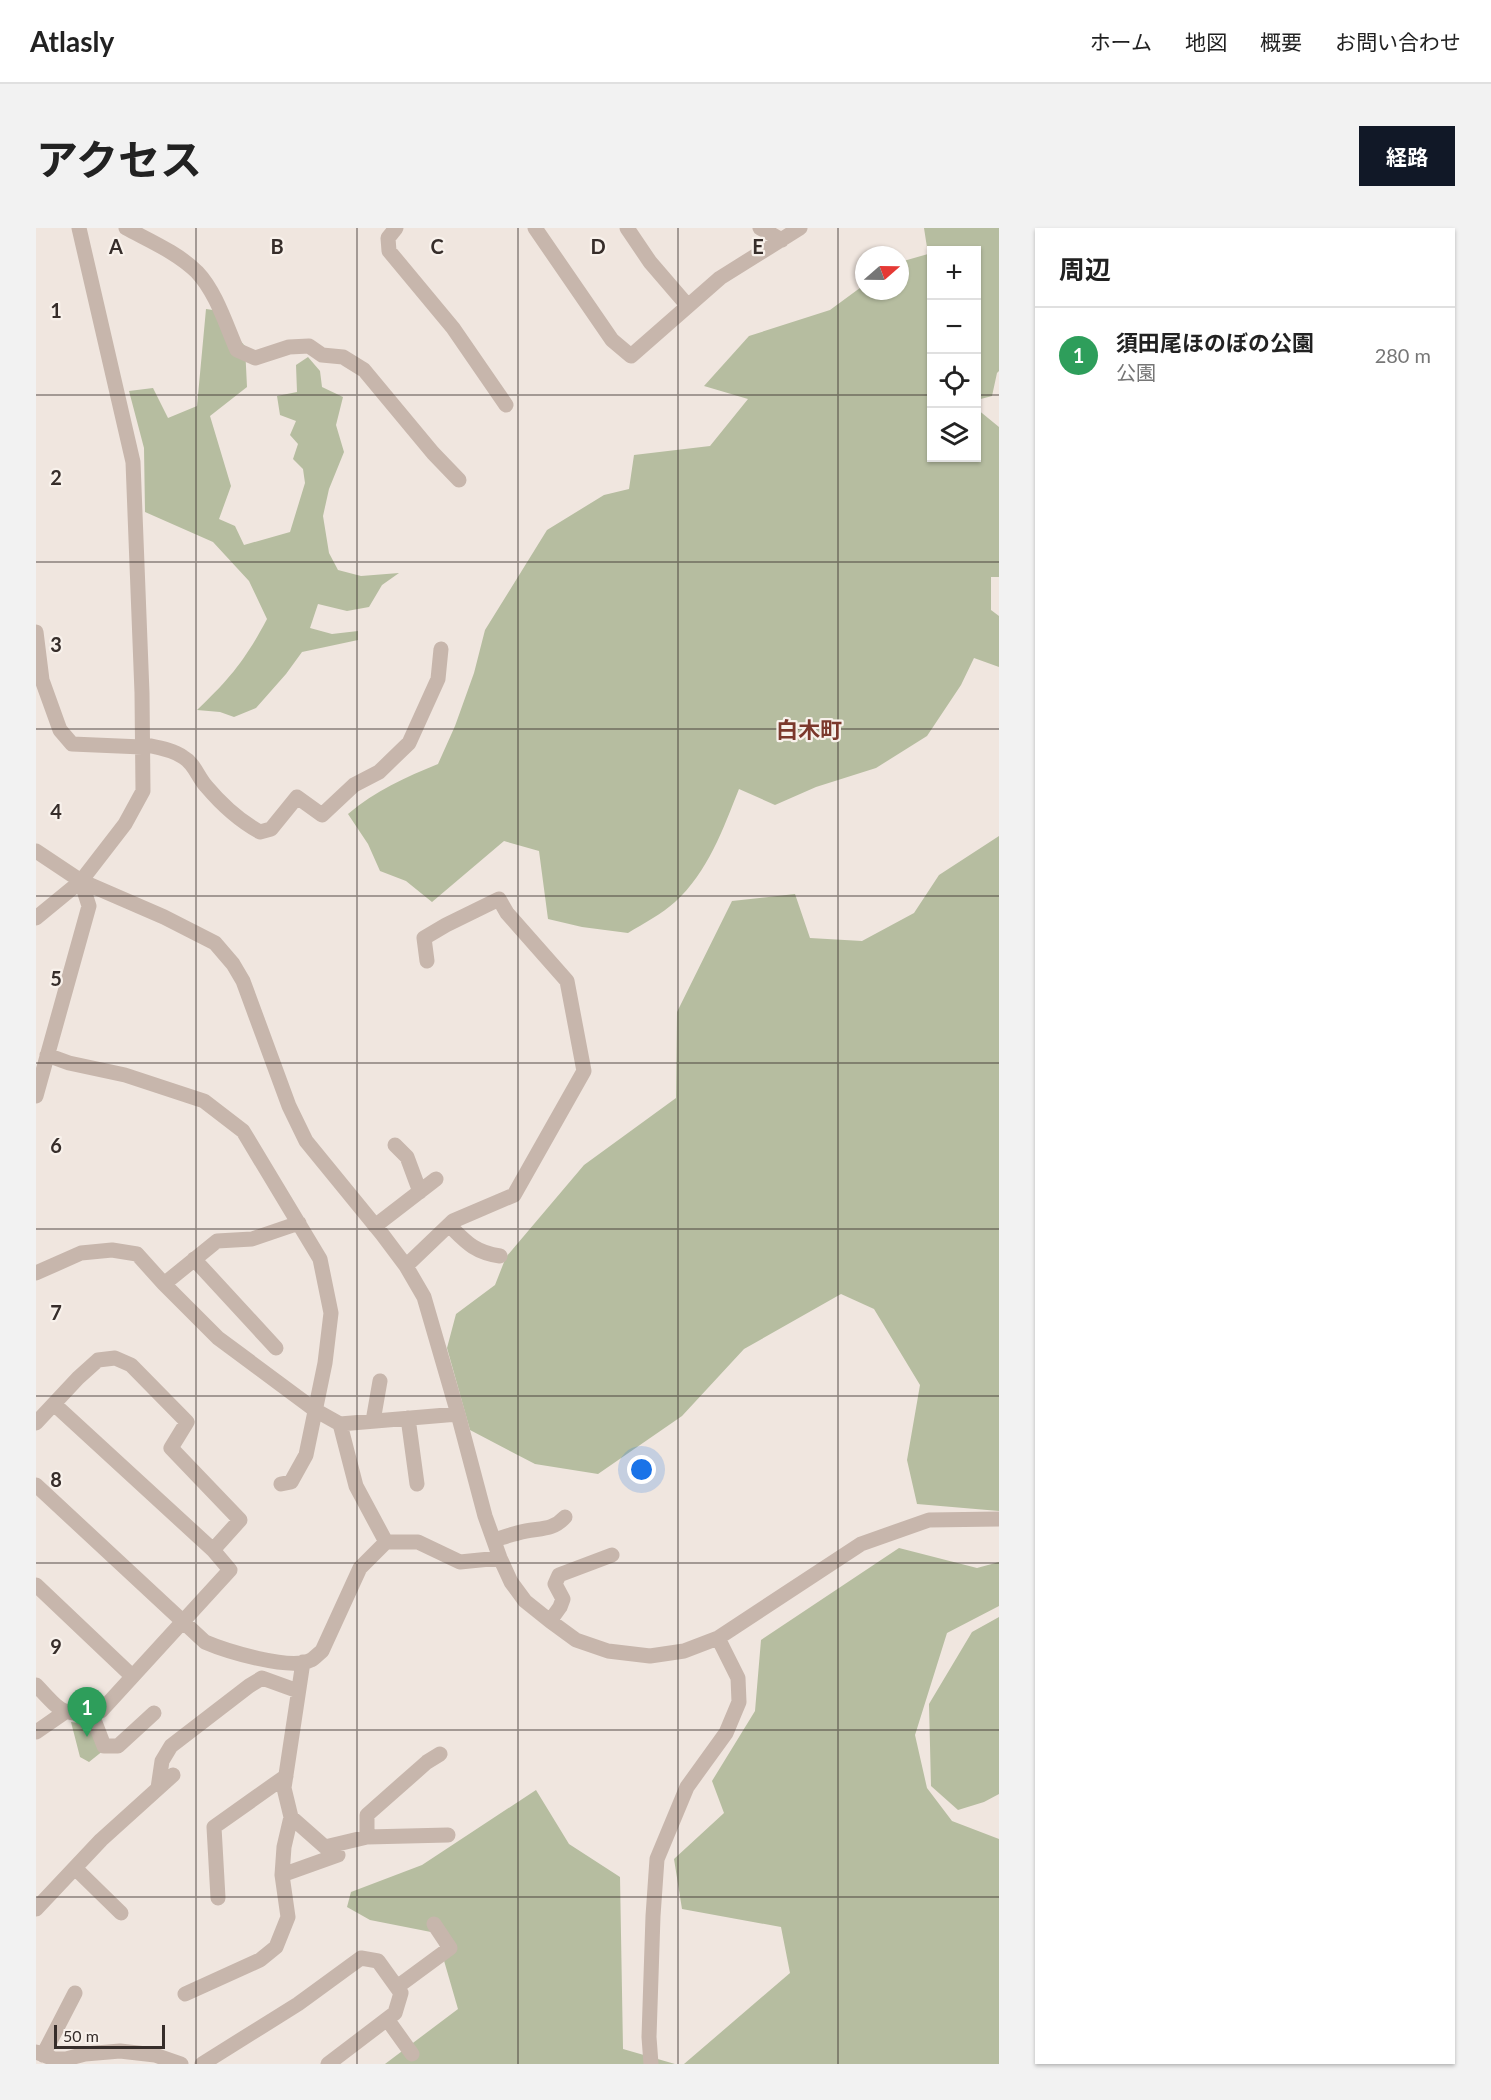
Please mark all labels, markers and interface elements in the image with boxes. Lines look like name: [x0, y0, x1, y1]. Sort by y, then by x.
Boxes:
text: Atlasly: [30, 24, 114, 58]
text: ホーム: [1090, 29, 1152, 54]
text: 地図: [1185, 29, 1227, 54]
text: 概要: [1260, 29, 1302, 54]
text: お問い合わせ: [1335, 29, 1461, 54]
button: 経路: [1359, 126, 1455, 186]
text: アクセス: [36, 134, 202, 184]
text: A: [108, 234, 123, 258]
text: B: [270, 234, 284, 258]
text: C: [430, 234, 444, 258]
text: D: [590, 234, 606, 258]
text: E: [752, 234, 764, 258]
north arrow: [855, 246, 909, 300]
map controls: [927, 246, 981, 462]
button: +: [927, 246, 981, 300]
text: 周辺: [1059, 253, 1111, 285]
text: 1: [50, 298, 62, 322]
button: −: [927, 300, 981, 354]
text: 須田尾ほのぼの公園: [1116, 329, 1314, 356]
text: 1: [1073, 343, 1084, 367]
text: 280 m: [1375, 343, 1431, 367]
button: locate: [927, 354, 981, 408]
text: 公園: [1116, 360, 1156, 384]
button: layers: [927, 408, 981, 462]
text: 2: [50, 465, 62, 489]
text: 3: [50, 632, 62, 656]
district label: 白木町: [776, 716, 842, 743]
text: 4: [50, 799, 62, 823]
text: 5: [50, 966, 62, 990]
text: 6: [50, 1133, 62, 1157]
text: 7: [50, 1300, 62, 1324]
your location: [627, 1455, 656, 1484]
text: 8: [50, 1467, 62, 1491]
text: 9: [50, 1634, 62, 1658]
pin: 1: [68, 1688, 106, 1737]
scale bar: [54, 2022, 165, 2050]
text: 50 m: [63, 2026, 99, 2045]

